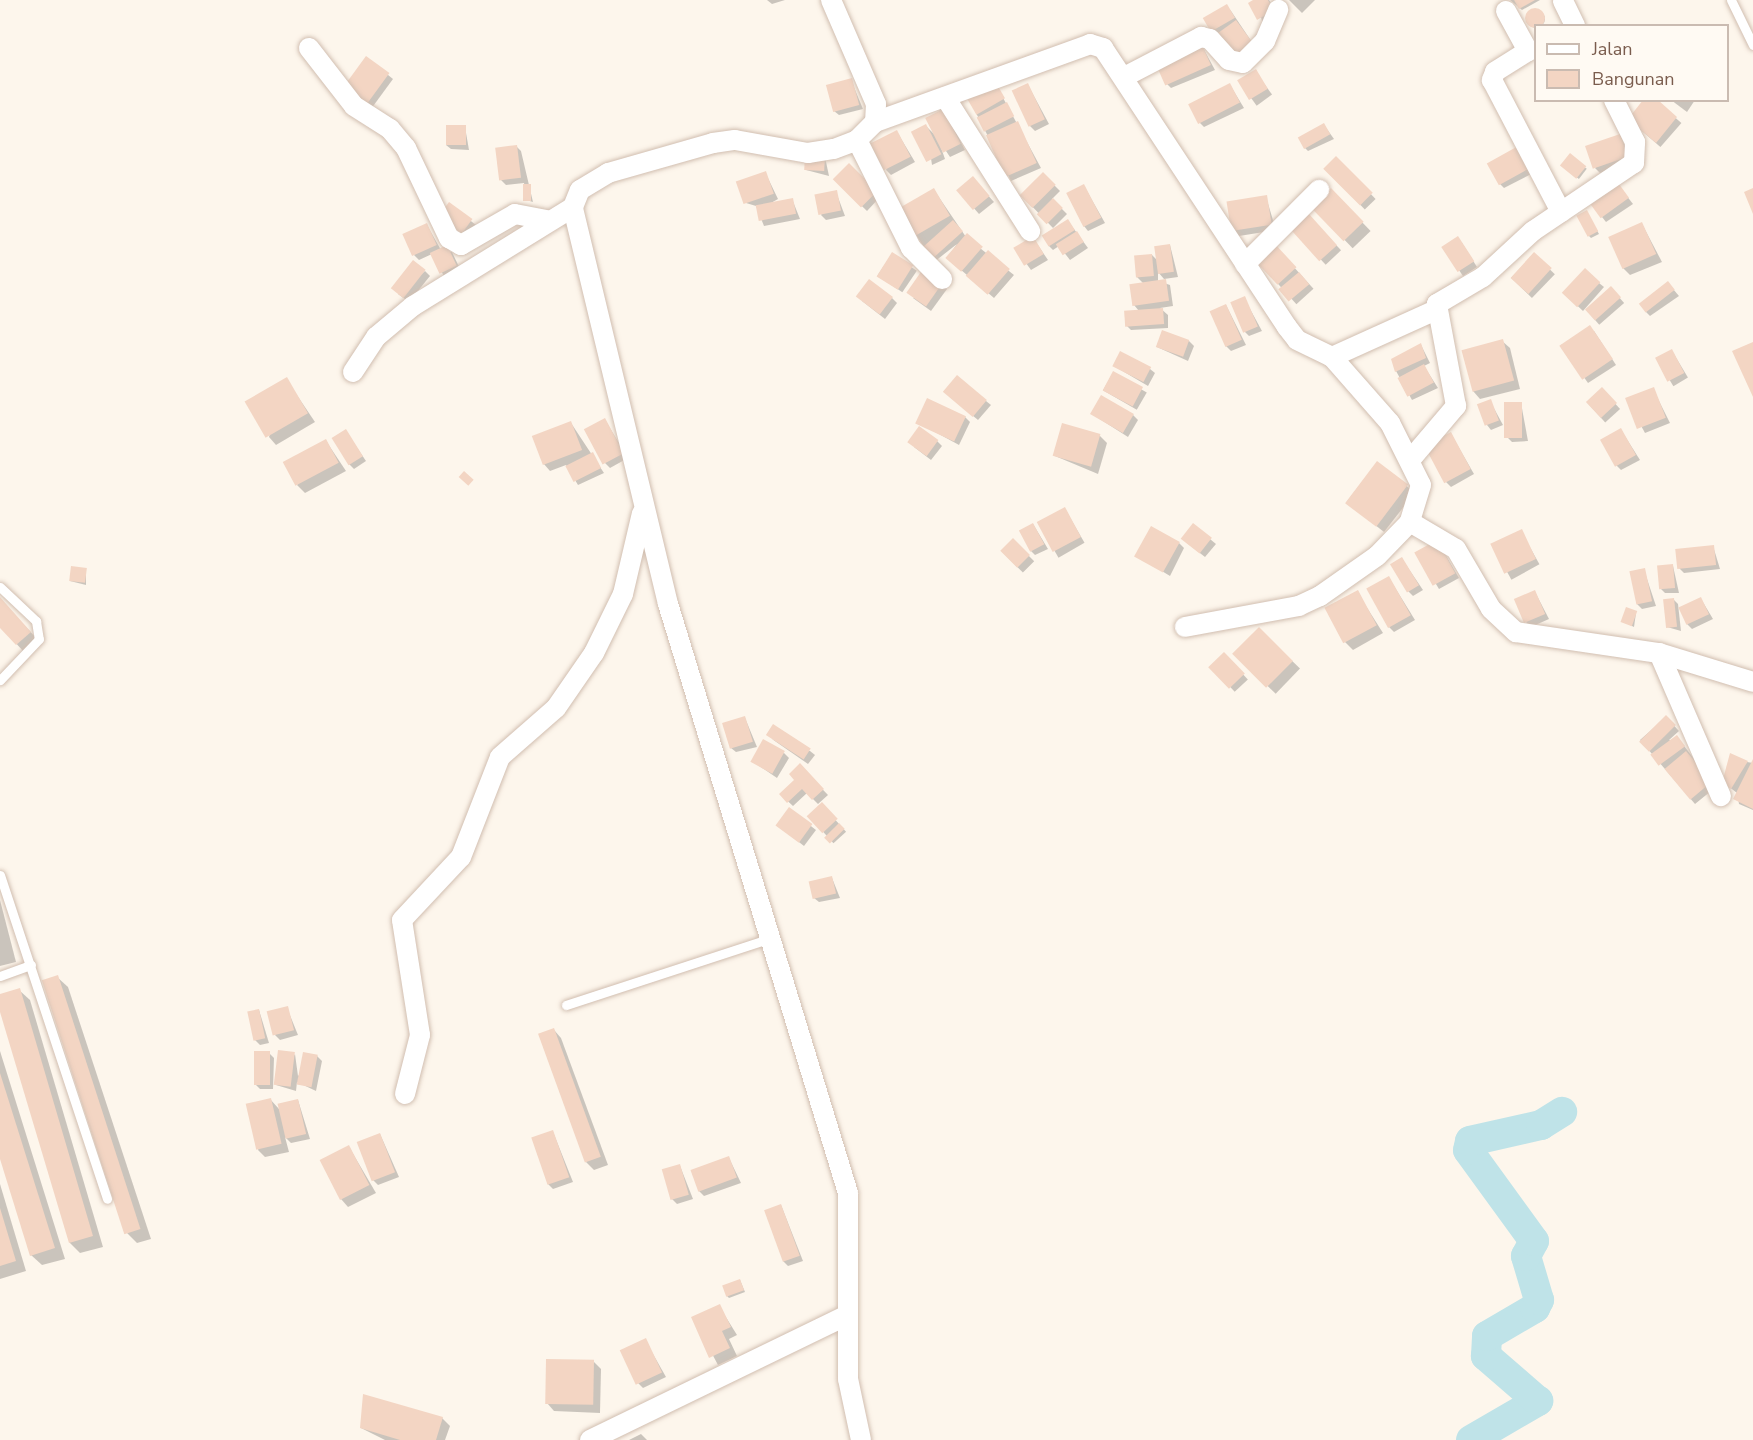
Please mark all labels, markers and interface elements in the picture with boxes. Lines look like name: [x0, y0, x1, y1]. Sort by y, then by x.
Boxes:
legend: [1534, 24, 1729, 102]
text: Jalan: [1592, 37, 1632, 61]
text: Bangunan: [1592, 67, 1675, 91]

